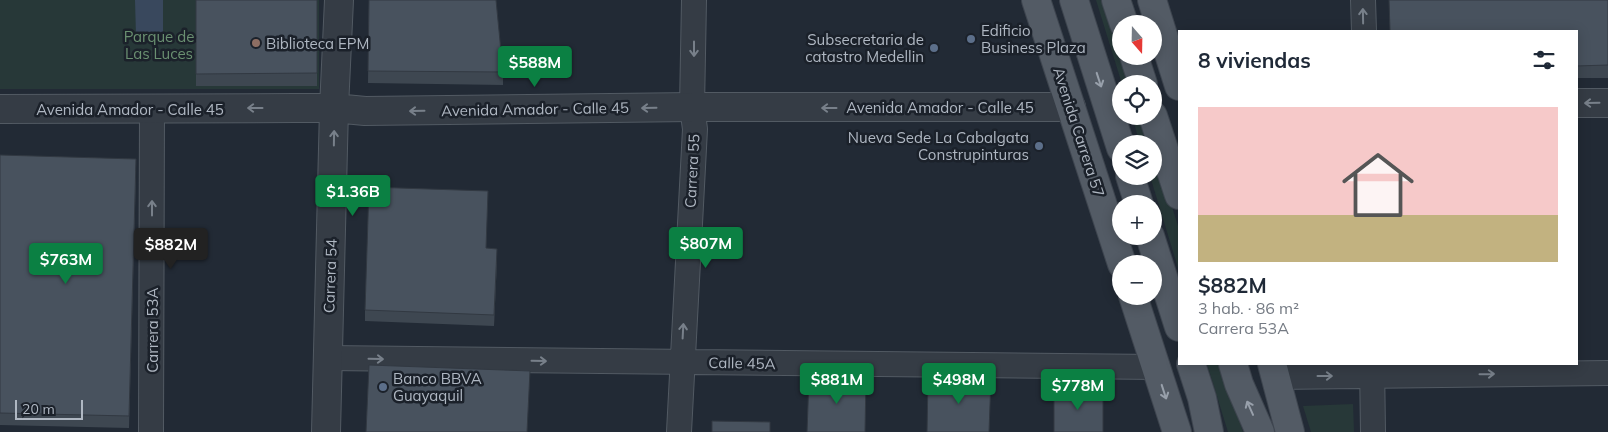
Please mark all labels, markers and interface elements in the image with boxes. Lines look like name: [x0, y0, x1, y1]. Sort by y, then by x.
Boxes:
one-way arrow: [1358, 8, 1368, 24]
north arrow: [1112, 15, 1162, 65]
map controls: [1112, 15, 1162, 305]
place label: Edificio Business Plaza: [981, 21, 1086, 57]
park label: Parque de Las Luces: [124, 27, 194, 63]
place label: Subsecretaria de catastro Medellin: [805, 30, 924, 66]
marker: Edificio Business Plaza: [965, 33, 977, 45]
place label: Biblioteca EPM: [266, 34, 369, 53]
marker: Biblioteca EPM: [250, 37, 262, 49]
one-way arrow: [689, 40, 699, 56]
marker: Subsecretaria de catastro Medellin: [928, 42, 940, 54]
pin: $588M: [500, 46, 570, 88]
icon: filters: [1530, 46, 1558, 74]
text: 8 viviendas: [1198, 47, 1311, 73]
text: $588M: [509, 52, 561, 72]
street label: Avenida Carrera 57: [1049, 65, 1109, 199]
one-way arrow: [1095, 71, 1105, 87]
button: locate: [1112, 75, 1162, 125]
street label: Avenida Amador - Calle 45: [441, 98, 629, 120]
street label: Avenida Amador - Calle 45: [846, 98, 1034, 117]
one-way arrow: [1584, 98, 1600, 108]
street label: Avenida Amador - Calle 45: [36, 100, 224, 119]
one-way arrow: [247, 103, 263, 113]
one-way arrow: [642, 103, 658, 113]
one-way arrow: [822, 103, 838, 113]
one-way arrow: [409, 106, 426, 116]
place label: Nueva Sede La Cabalgata Construpinturas: [848, 128, 1029, 164]
one-way arrow: [329, 131, 339, 147]
street label: Carrera 55: [681, 133, 703, 209]
button: layers: [1112, 135, 1162, 185]
marker: Nueva Sede La Cabalgata Construpinturas: [1033, 140, 1045, 152]
icon: home: [1333, 140, 1423, 230]
pin: $1.36B: [312, 174, 394, 217]
text: $1.36B: [326, 181, 380, 201]
button: +: [1112, 195, 1162, 245]
one-way arrow: [147, 201, 157, 217]
pin: $807M: [671, 226, 741, 269]
pin: $882M: [136, 228, 206, 270]
text: $807M: [680, 233, 732, 253]
text: $882M: [145, 234, 197, 254]
street label: Carrera 54: [319, 239, 341, 313]
pin: $763M: [31, 242, 101, 285]
text: $763M: [40, 249, 92, 269]
button: −: [1112, 255, 1162, 305]
text: $882M: [1198, 272, 1267, 298]
street label: Carrera 53A: [143, 287, 162, 373]
text: 3 hab. · 86 m²: [1198, 298, 1299, 318]
text: Carrera 53A: [1198, 318, 1289, 338]
one-way arrow: [679, 323, 688, 339]
street label: Calle 45A: [708, 353, 776, 373]
one-way arrow: [368, 354, 384, 364]
one-way arrow: [530, 356, 546, 366]
pin: $881M: [802, 362, 872, 405]
pin: $498M: [924, 362, 994, 405]
pin: $778M: [1043, 368, 1113, 411]
place label: Banco BBVA Guayaquil: [393, 369, 482, 405]
text: $881M: [811, 369, 863, 389]
text: $498M: [933, 369, 985, 389]
one-way arrow: [1479, 369, 1495, 379]
one-way arrow: [1316, 371, 1333, 381]
text: $778M: [1052, 375, 1104, 395]
marker: Banco BBVA Guayaquil: [377, 381, 389, 393]
one-way arrow: [1160, 384, 1169, 400]
scale bar: [15, 397, 82, 420]
text: 20 m: [22, 400, 55, 418]
one-way arrow: [1244, 401, 1254, 416]

